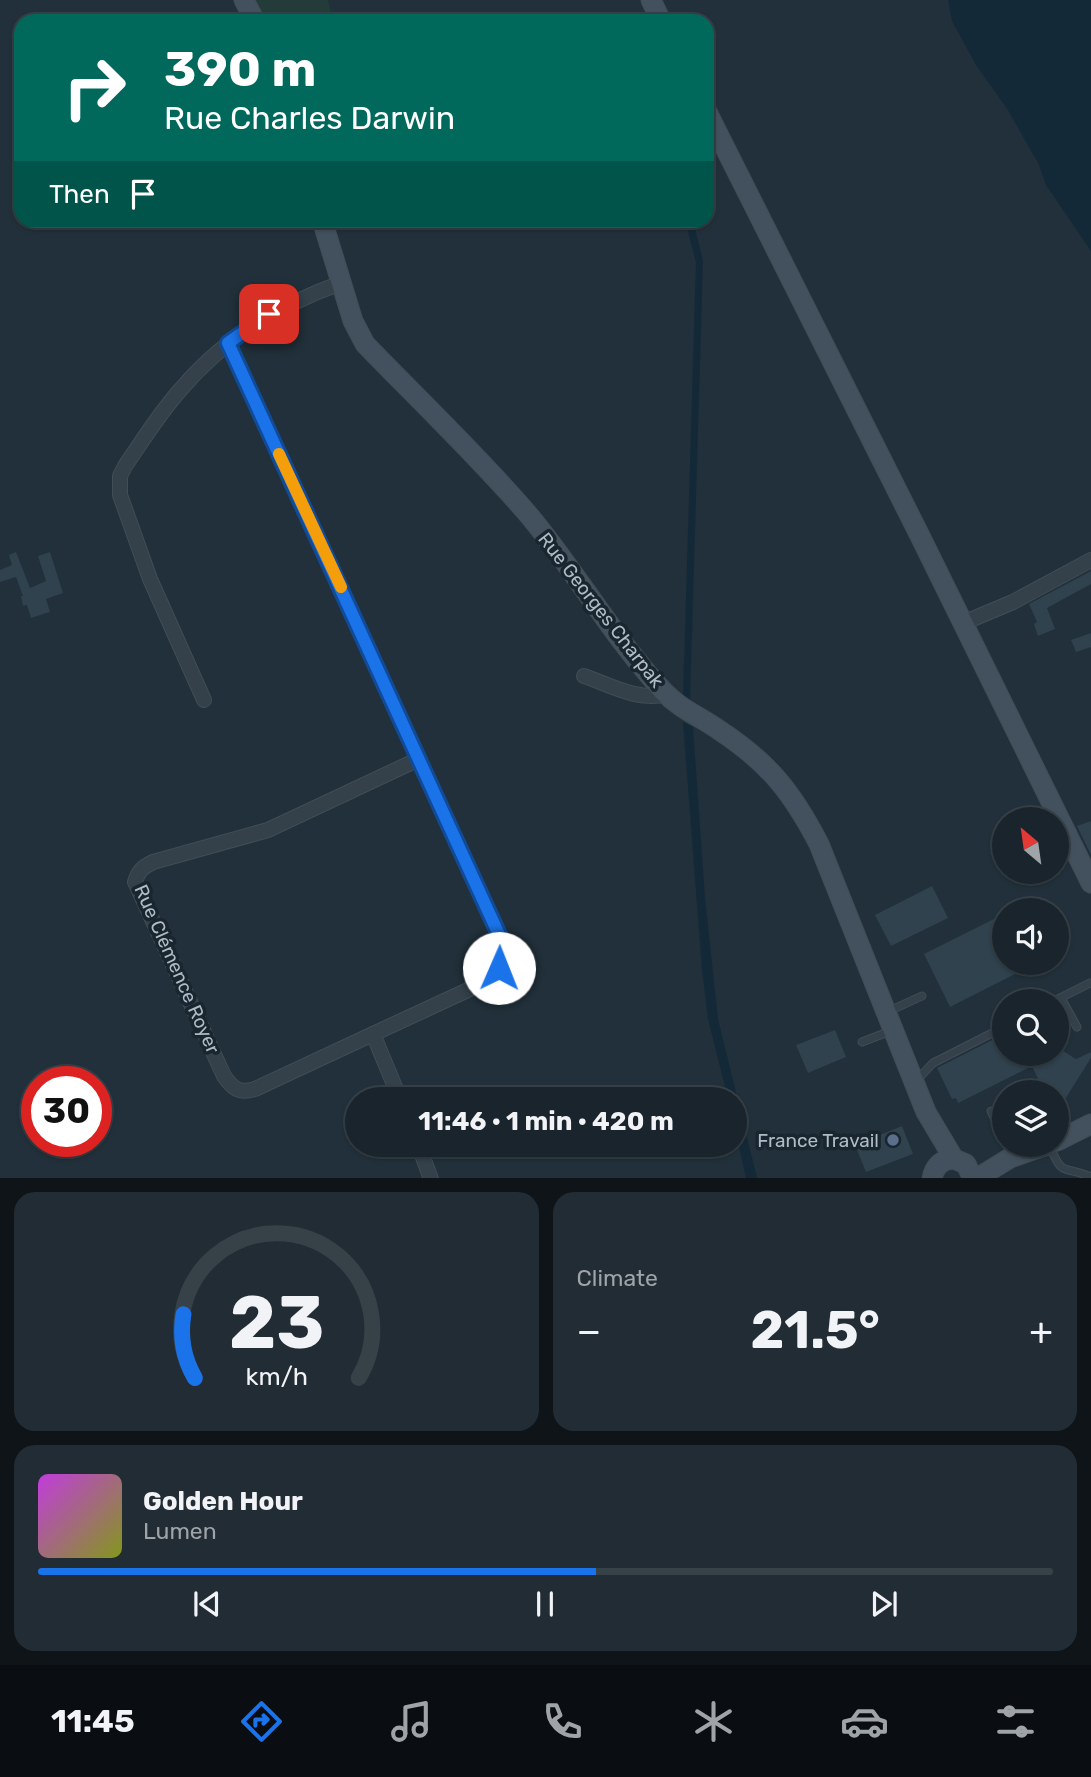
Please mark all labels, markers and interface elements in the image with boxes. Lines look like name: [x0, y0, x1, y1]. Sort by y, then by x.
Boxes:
text: 390 m: [164, 40, 316, 98]
icon: right: [49, 42, 140, 133]
text: Rue Charles Darwin: [164, 99, 455, 137]
icon: arrive: [124, 175, 162, 213]
text: Then: [49, 179, 110, 210]
pin: [239, 284, 299, 344]
icon: arrive: [250, 295, 288, 333]
street label: Rue Georges Charpak: [533, 528, 669, 692]
north arrow: [992, 807, 1069, 884]
map controls: [992, 807, 1069, 1157]
street label: Rue Clémence Royer: [129, 881, 225, 1058]
button: sound: [992, 898, 1069, 975]
position arrow: [462, 931, 536, 1005]
button: search: [992, 989, 1069, 1066]
speed limit sign: 30: [21, 1066, 112, 1157]
button: layers: [992, 1080, 1069, 1157]
text: 11:46 · 1 min · 420 m: [418, 1106, 674, 1137]
place label: France Travail: [757, 1129, 879, 1152]
marker: France Travail: [885, 1132, 901, 1148]
text: Climate: [577, 1264, 658, 1292]
text: 23: [229, 1280, 324, 1366]
text: 21.5°: [751, 1299, 880, 1361]
text: −: [577, 1308, 601, 1354]
text: +: [1029, 1308, 1053, 1354]
text: km/h: [245, 1361, 307, 1390]
text: Golden Hour: [143, 1486, 303, 1517]
text: Lumen: [143, 1517, 217, 1545]
icon: previous: [188, 1585, 226, 1623]
icon: pause: [526, 1585, 564, 1623]
icon: next: [865, 1585, 903, 1623]
icon: directions: [237, 1697, 286, 1746]
icon: music: [387, 1697, 436, 1746]
icon: phone: [538, 1697, 587, 1746]
icon: climate: [689, 1697, 738, 1746]
icon: car: [840, 1697, 889, 1746]
icon: filters: [991, 1697, 1040, 1746]
text: 11:45: [51, 1702, 135, 1740]

